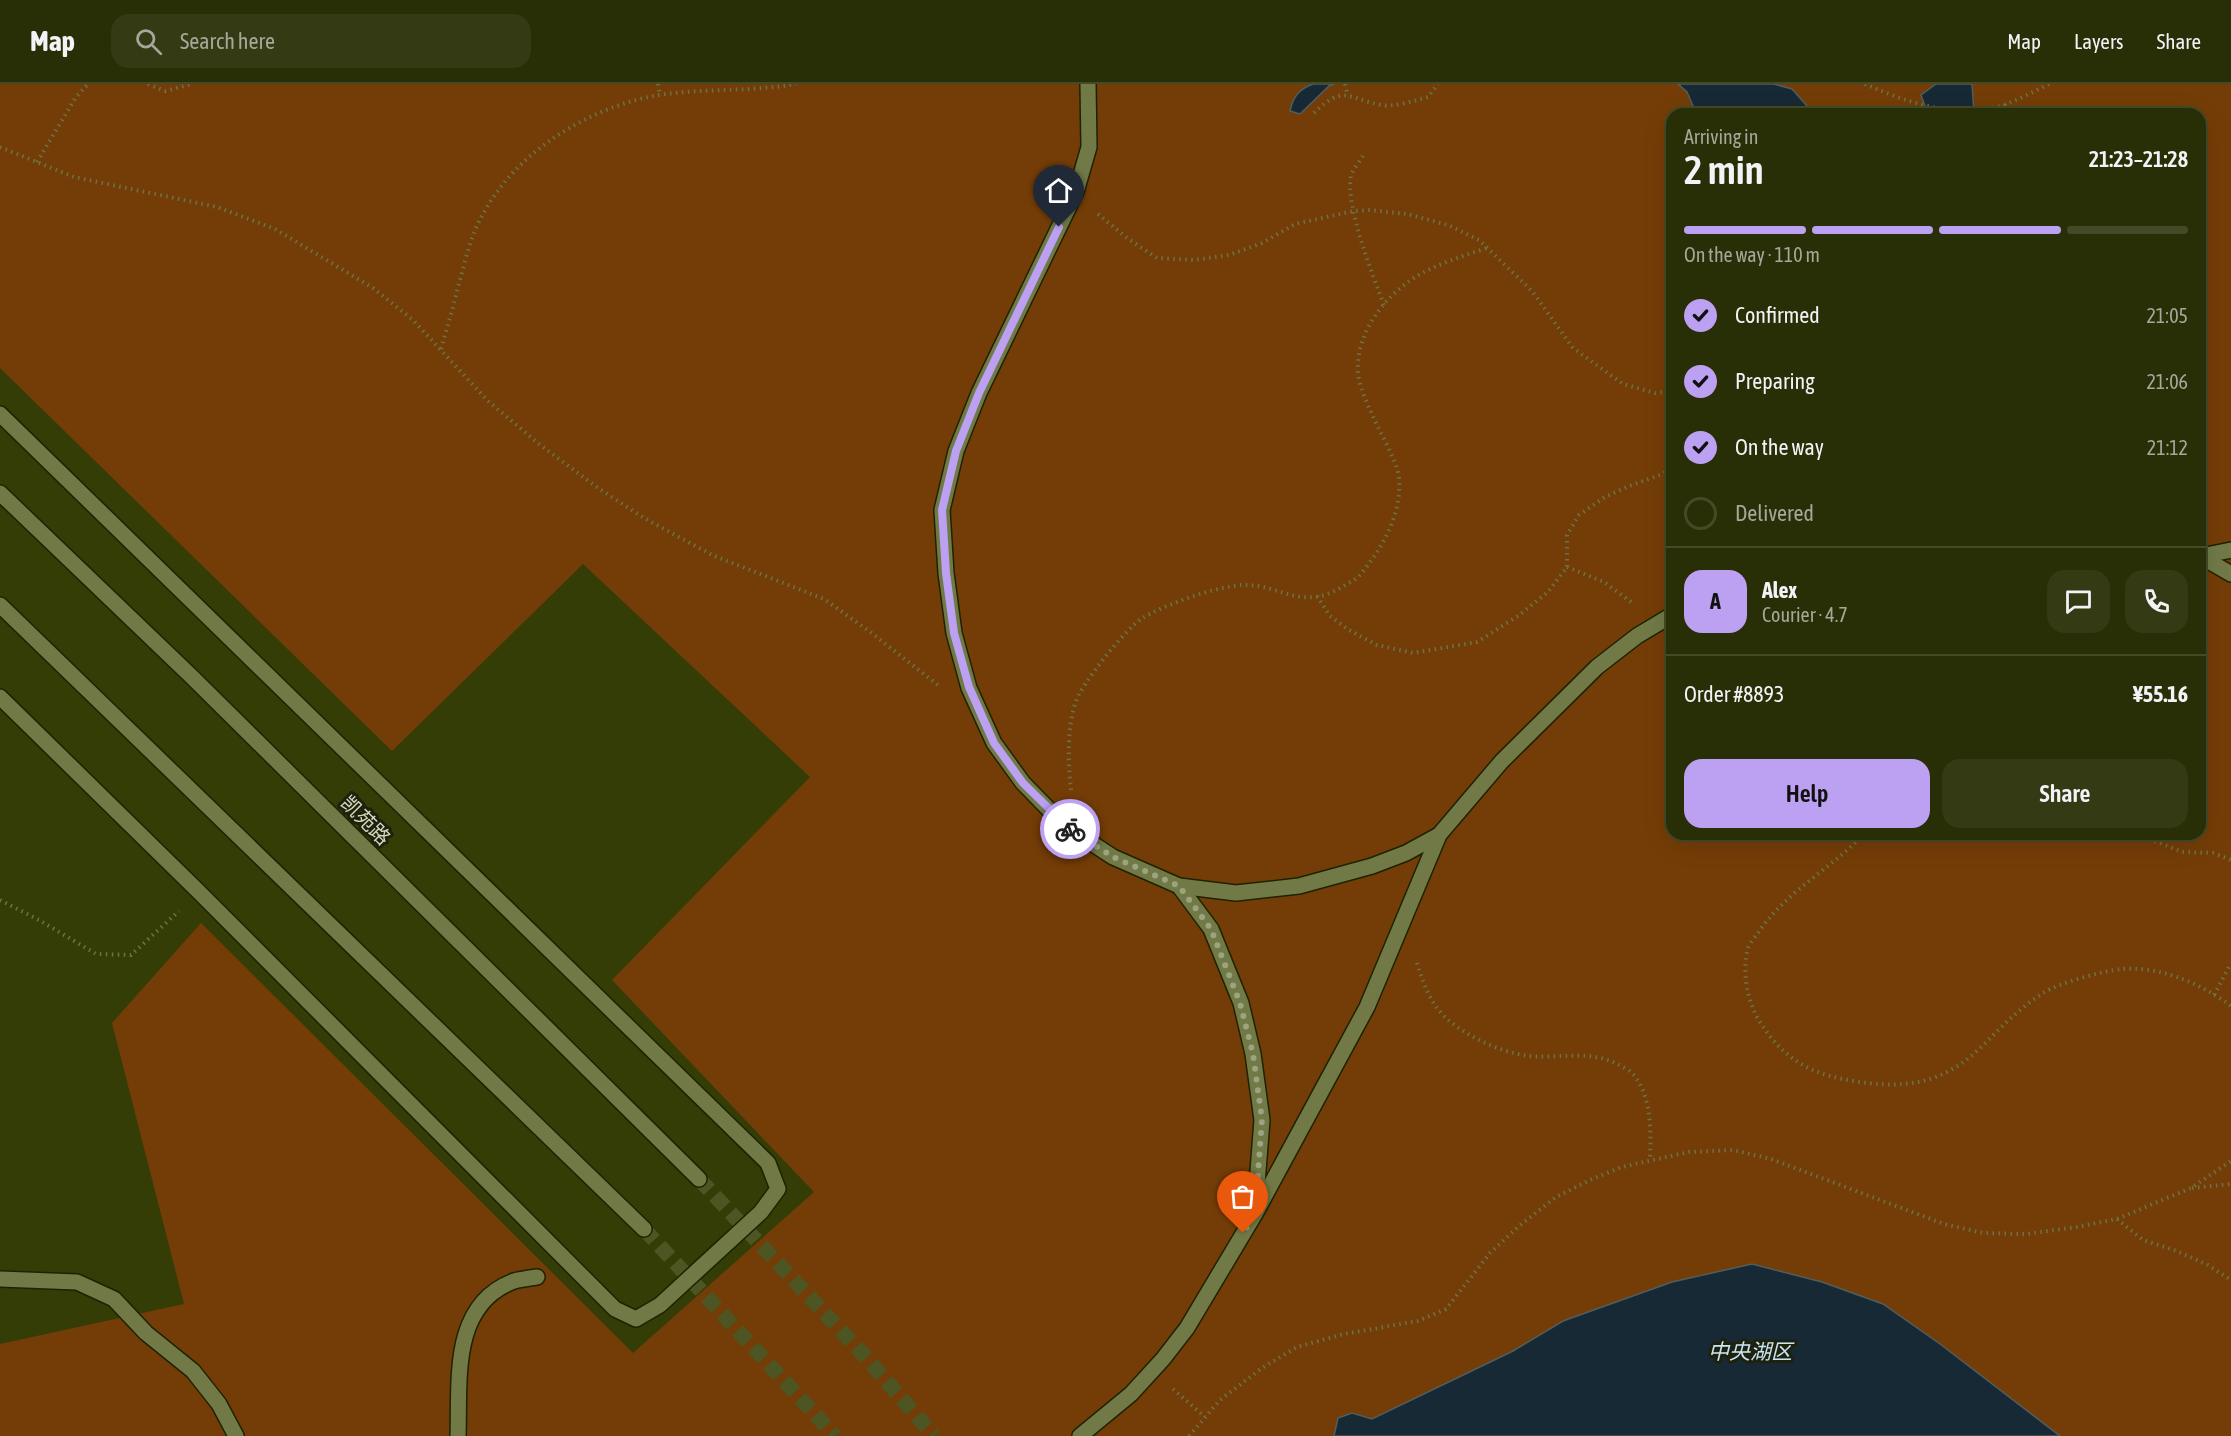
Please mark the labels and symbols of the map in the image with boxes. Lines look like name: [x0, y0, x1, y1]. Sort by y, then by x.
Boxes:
pin: [1033, 165, 1084, 227]
street label: 凯苑路: [337, 791, 395, 849]
courier: [1040, 799, 1100, 859]
pin: [1217, 1171, 1268, 1233]
water label: 中央湖区: [1708, 1339, 1795, 1363]

